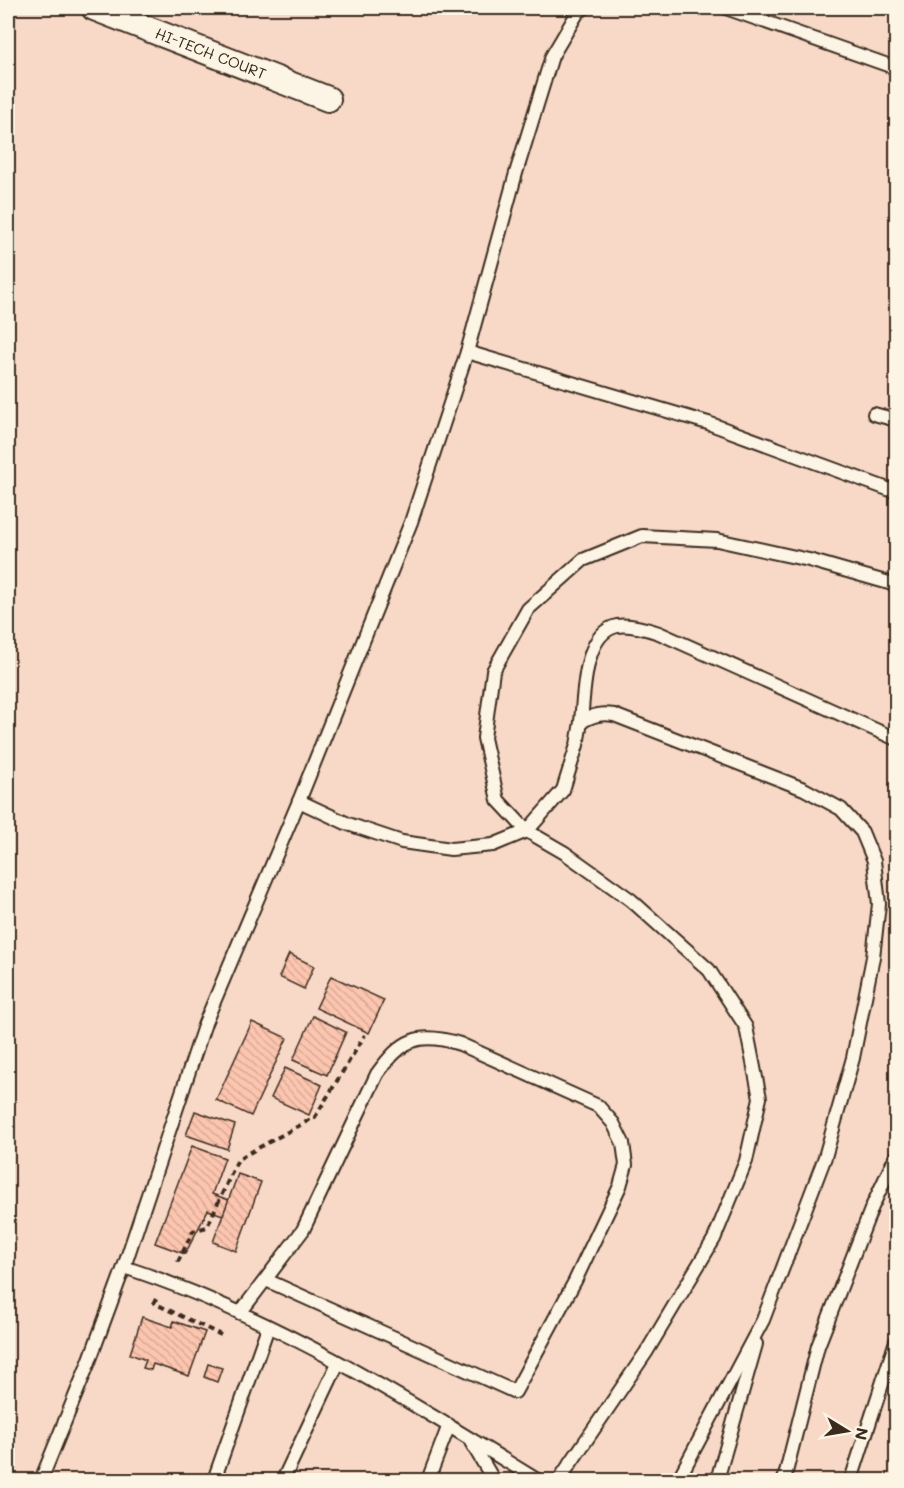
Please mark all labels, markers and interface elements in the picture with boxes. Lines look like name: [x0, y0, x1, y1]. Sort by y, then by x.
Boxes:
street label: HI-TECH COURT: [153, 23, 269, 83]
north arrow: [817, 1401, 877, 1461]
text: N: [851, 1426, 874, 1442]

